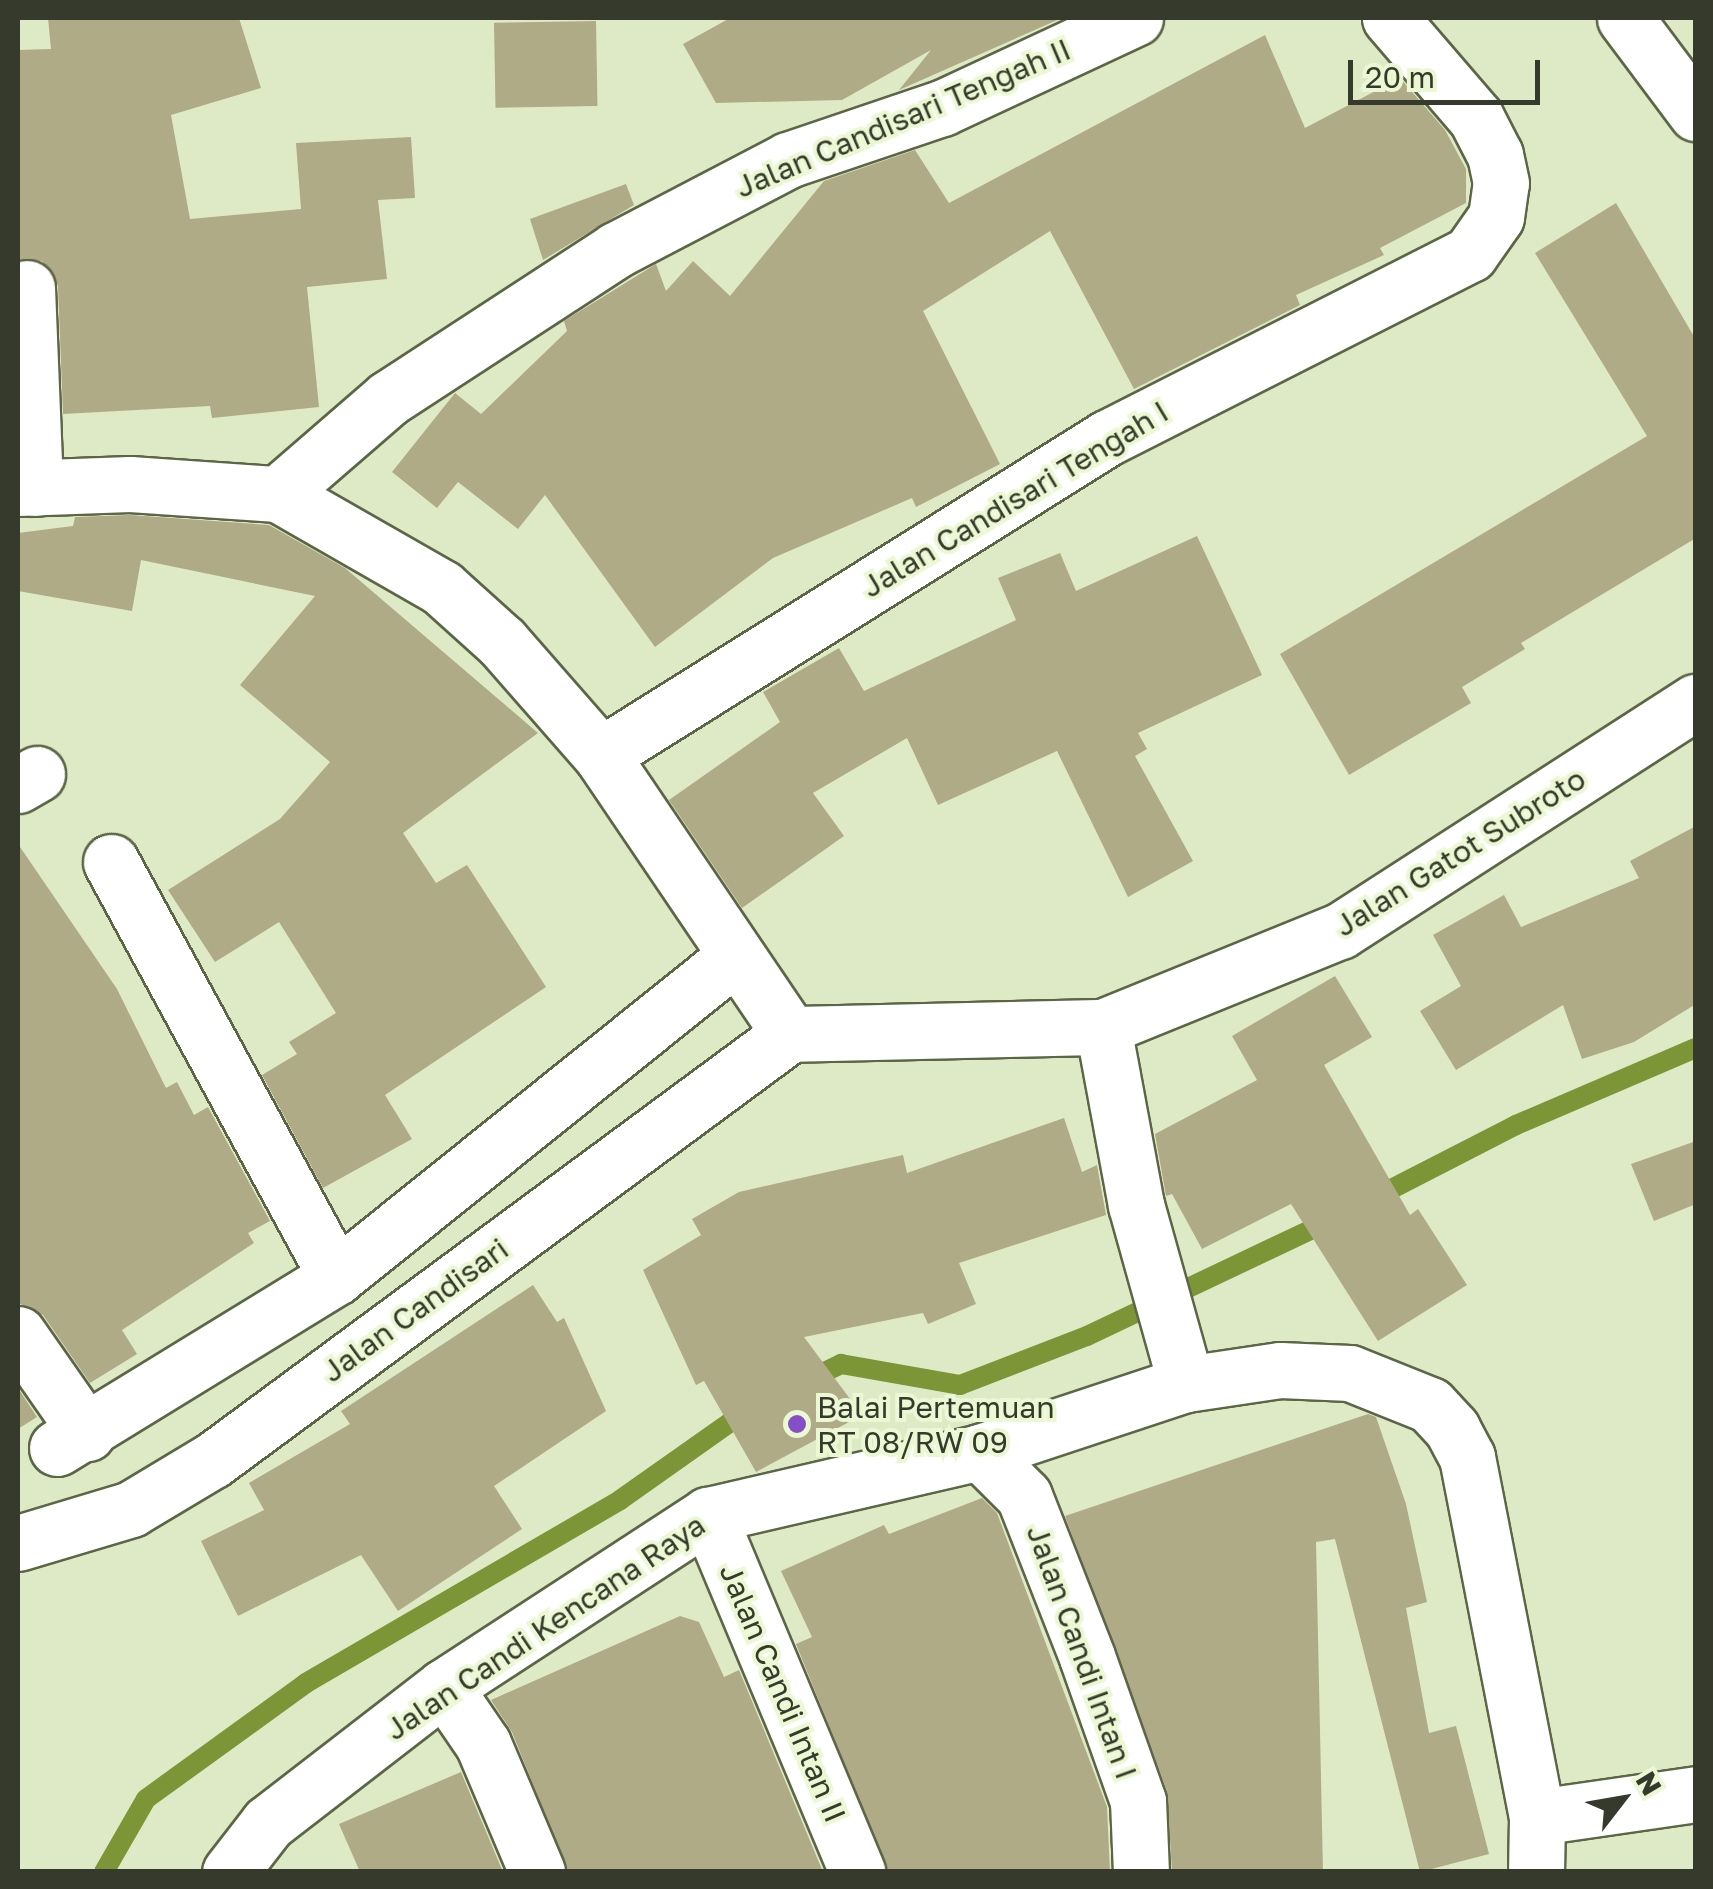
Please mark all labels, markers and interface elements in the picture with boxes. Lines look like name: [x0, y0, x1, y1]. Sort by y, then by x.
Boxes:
street label: Jalan Candisari Tengah II: [730, 31, 1076, 205]
scale bar: [1353, 40, 1546, 102]
text: 20 m: [1365, 59, 1435, 95]
street label: Jalan Candisari Tengah I: [855, 393, 1175, 605]
street label: Jalan Gatot Subroto: [1328, 760, 1592, 944]
street label: Jalan Candisari: [315, 1230, 515, 1390]
place label: Balai Pertemuan RT 08/RW 09: [817, 1389, 1055, 1460]
marker: Balai Pertemuan RT 08/RW 09: [786, 1413, 808, 1435]
street label: Jalan Candi Kencana Raya: [379, 1507, 711, 1747]
street label: Jalan Candi Intan I: [1019, 1520, 1145, 1784]
street label: Jalan Candi Intan II: [712, 1558, 854, 1828]
north arrow: [1573, 1749, 1673, 1849]
text: N: [1630, 1766, 1669, 1801]

